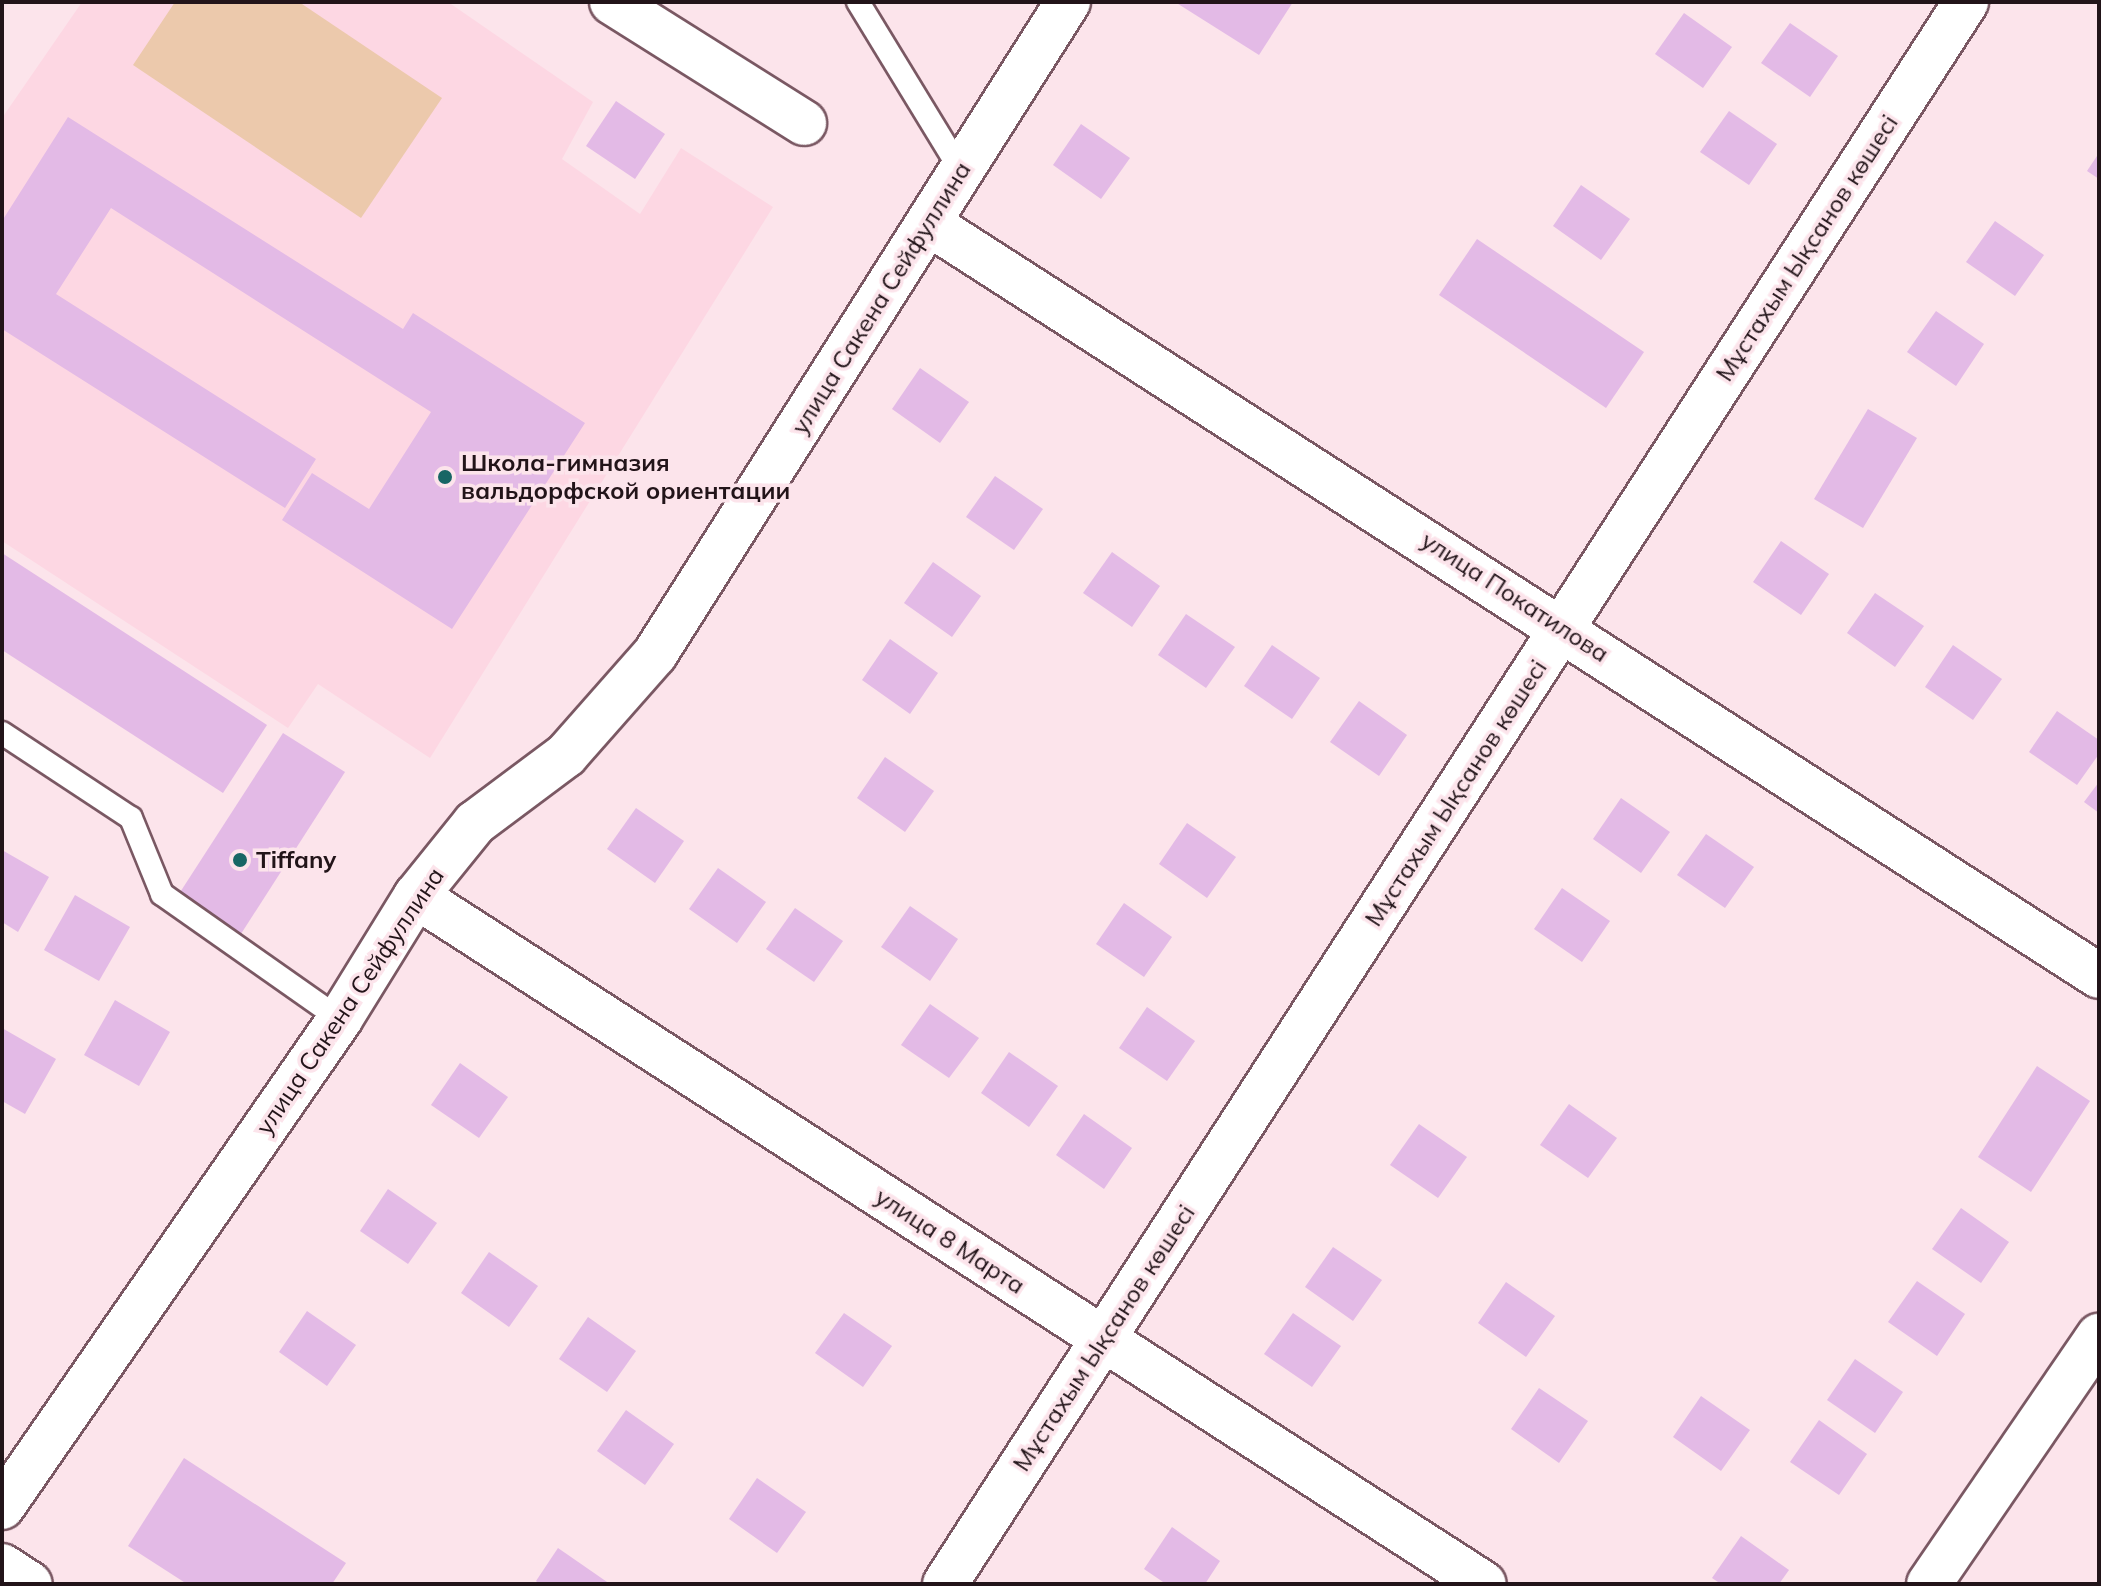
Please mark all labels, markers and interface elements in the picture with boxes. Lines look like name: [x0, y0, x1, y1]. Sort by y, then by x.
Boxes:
street label: Мұстахым Ықсанов көшесі: [1710, 109, 1904, 387]
street label: улица Сакена Сейфуллина: [785, 157, 977, 439]
place label: Школа-гимназия вальдорфской ориентации: [461, 449, 790, 505]
marker: Школа-гимназия вальдорфской ориентации: [436, 468, 454, 486]
street label: улица Покатилова: [1416, 526, 1614, 668]
street label: Мұстахым Ықсанов көшесі: [1359, 654, 1553, 932]
place label: Tiffany: [256, 846, 336, 874]
marker: Tiffany: [231, 851, 249, 869]
street label: улица Сакена Сейфуллина: [250, 862, 450, 1140]
street label: улица 8 Марта: [870, 1182, 1030, 1300]
street label: Мұстахым Ықсанов көшесі: [1007, 1199, 1201, 1477]

